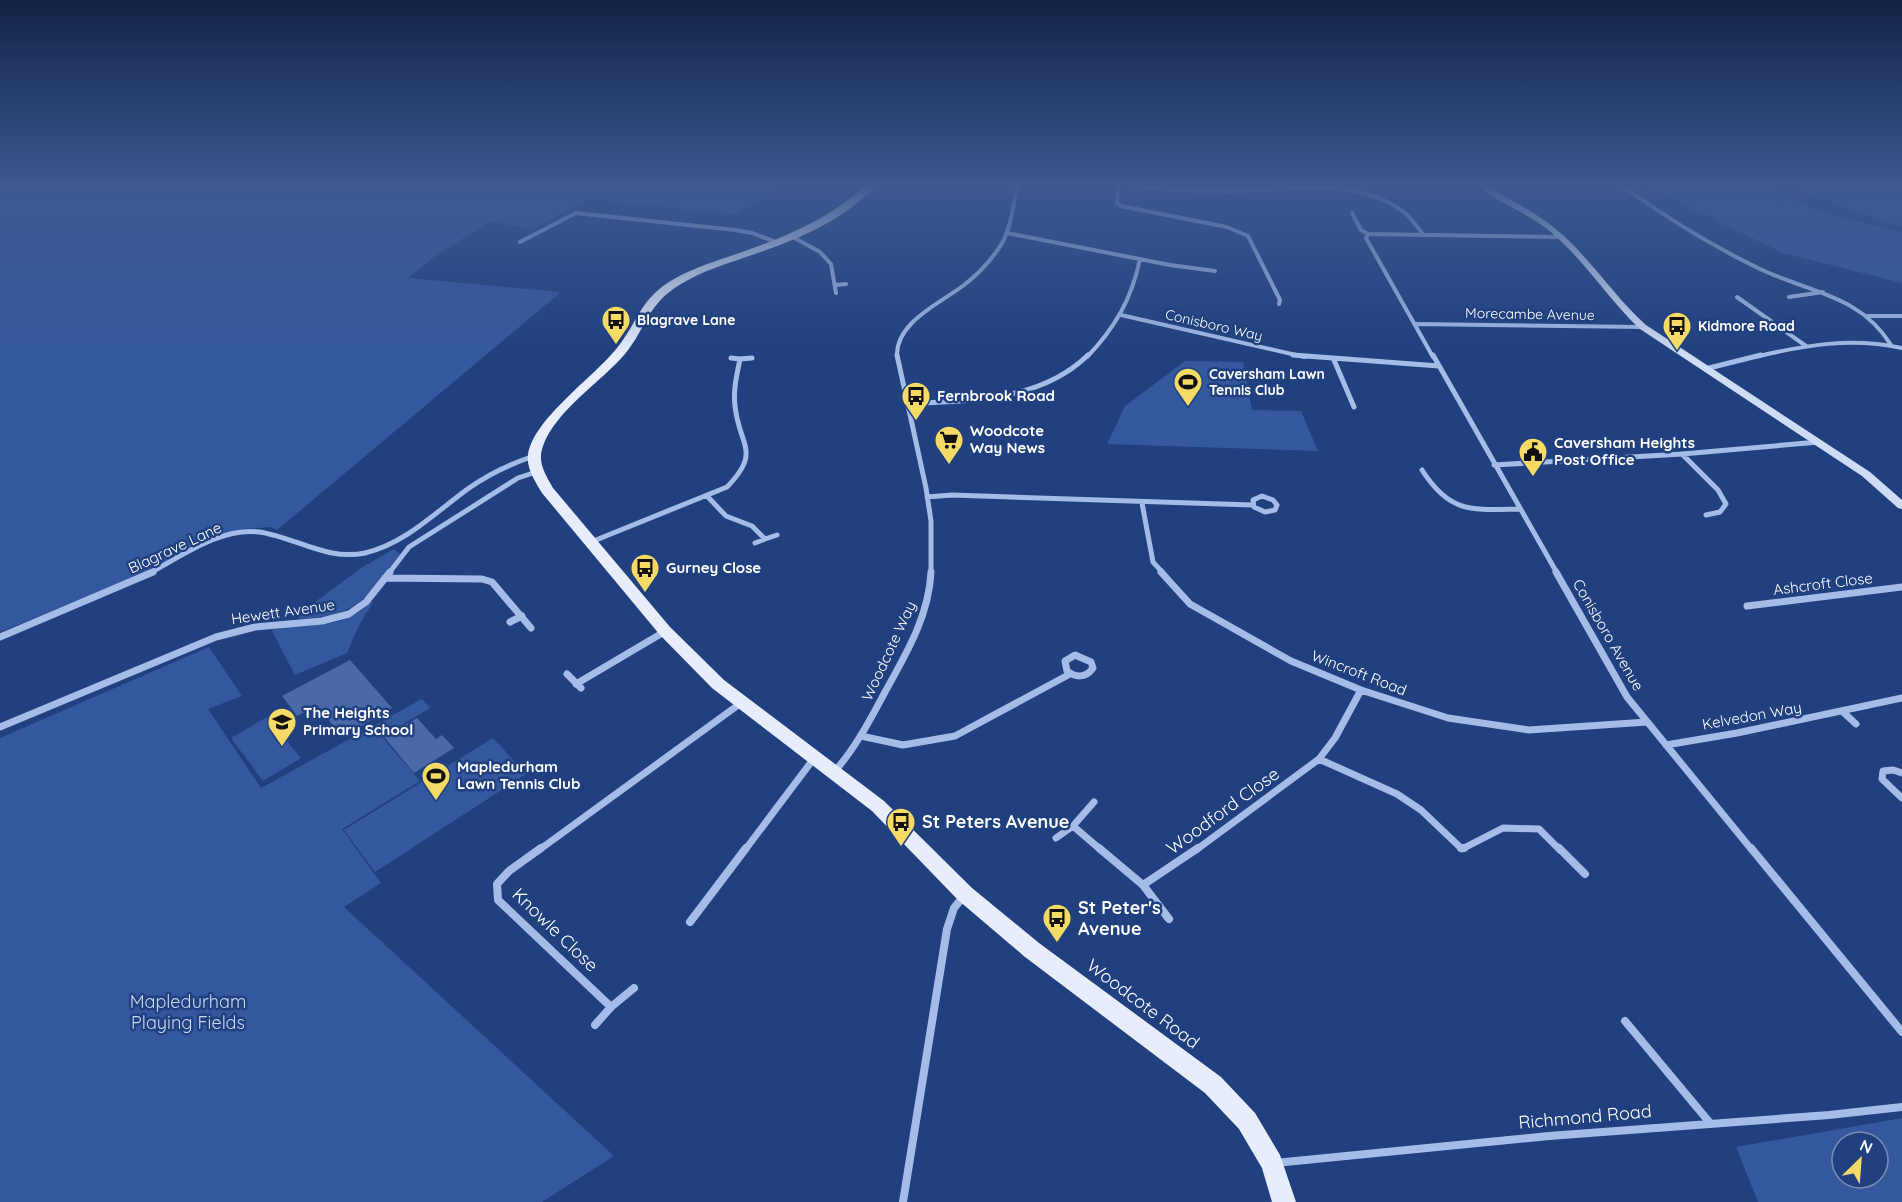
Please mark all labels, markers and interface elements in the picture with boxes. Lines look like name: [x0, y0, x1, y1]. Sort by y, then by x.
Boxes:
bus stop icon: Blagrave Lane: [600, 304, 632, 346]
street label: Morecambe Avenue: [1465, 304, 1595, 324]
street label: Conisboro Way: [1164, 305, 1264, 345]
bus stop icon: Kidmore Road: [1661, 310, 1693, 352]
place label: Blagrave Lane: [637, 311, 735, 329]
place label: Kidmore Road: [1698, 317, 1795, 335]
place label: Caversham Lawn Tennis Club: [1209, 365, 1325, 399]
sports icon: Caversham Lawn Tennis Club: [1172, 366, 1204, 408]
bus stop icon: Fernbrook Road: [900, 380, 932, 422]
place label: Fernbrook Road: [937, 386, 1055, 405]
place label: Woodcote Way News: [970, 421, 1045, 457]
supermarket icon: Woodcote Way News: [933, 424, 965, 466]
place label: Caversham Heights Post Office: [1554, 433, 1695, 469]
public building icon: Caversham Heights Post Office: [1517, 436, 1549, 478]
street label: Blagrave Lane: [125, 518, 224, 577]
bus stop icon: Gurney Close: [629, 552, 661, 594]
place label: Gurney Close: [666, 558, 761, 577]
street label: Ashcroft Close: [1772, 568, 1874, 599]
street label: Conisboro Avenue: [1569, 576, 1648, 694]
street label: Hewett Avenue: [230, 595, 336, 628]
street label: Woodcote Way: [857, 598, 920, 704]
street label: Wincroft Road: [1309, 646, 1409, 699]
street label: Kelvedon Way: [1701, 697, 1803, 734]
place label: The Heights Primary School: [303, 703, 413, 739]
school or university icon: The Heights Primary School: [266, 706, 298, 748]
place label: Mapledurham Lawn Tennis Club: [457, 757, 580, 793]
sports icon: Mapledurham Lawn Tennis Club: [420, 760, 452, 802]
street label: Woodford Close: [1162, 762, 1284, 859]
bus stop icon: St Peters Avenue: [885, 806, 917, 848]
place label: St Peters Avenue: [922, 810, 1069, 833]
street label: Knowle Close: [507, 883, 603, 976]
place label: St Peter's Avenue: [1078, 896, 1161, 940]
bus stop icon: St Peter's Avenue: [1041, 902, 1073, 944]
street label: Woodcote Road: [1082, 954, 1204, 1054]
park label: Mapledurham Playing Fields: [130, 990, 246, 1034]
street label: Richmond Road: [1517, 1099, 1653, 1134]
north arrow: [1830, 1130, 1890, 1190]
text: N: [1857, 1135, 1876, 1158]

